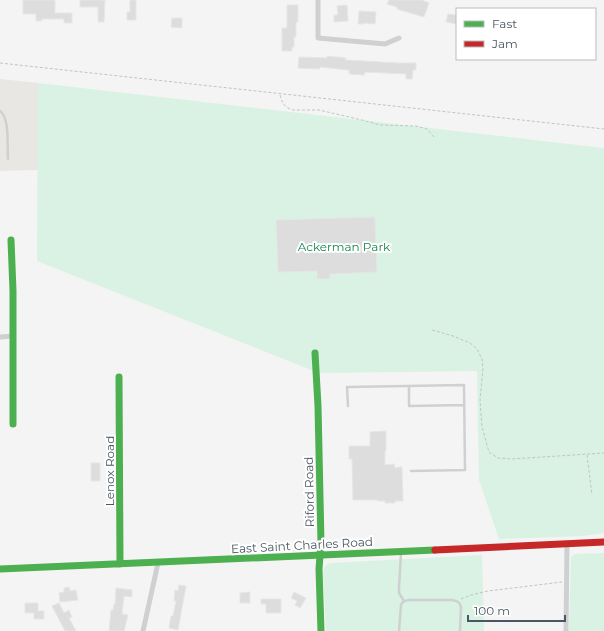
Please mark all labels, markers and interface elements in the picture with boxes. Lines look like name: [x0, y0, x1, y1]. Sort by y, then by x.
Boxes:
legend: [456, 8, 596, 60]
text: Fast: [492, 16, 517, 31]
text: Jam: [491, 36, 518, 51]
park label: Ackerman Park: [298, 239, 391, 254]
street label: Lenox Road: [102, 436, 117, 506]
street label: Riford Road: [301, 457, 317, 527]
street label: East Saint Charles Road: [231, 534, 373, 556]
scale bar: [468, 597, 565, 623]
text: 100 m: [474, 603, 510, 618]

